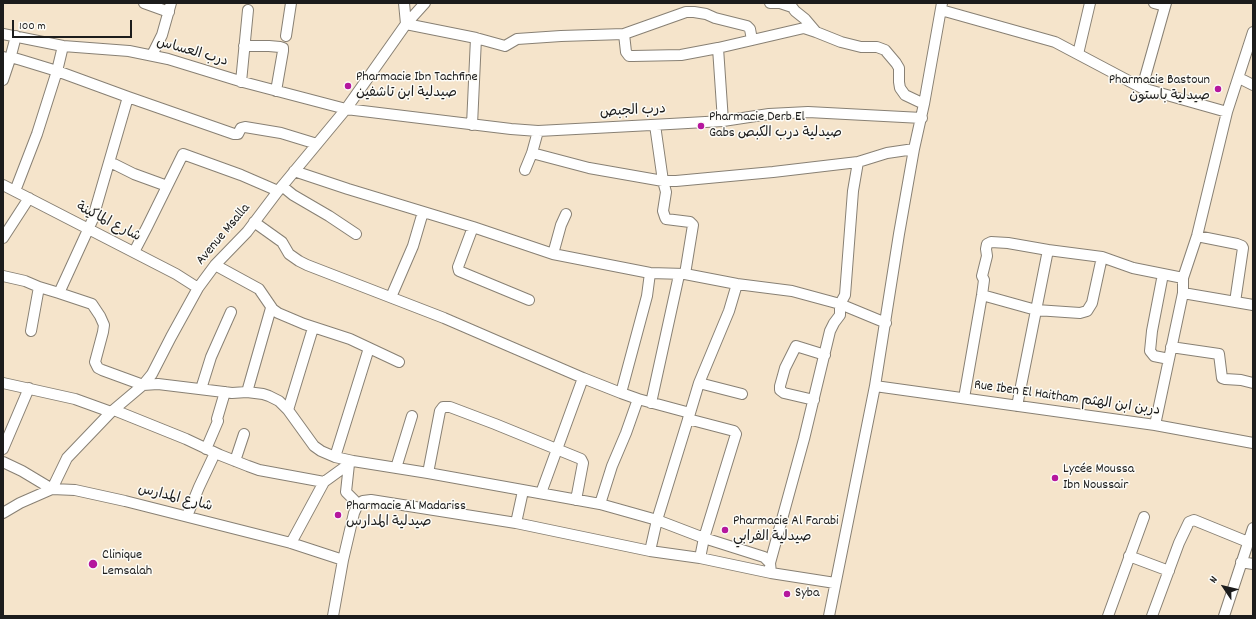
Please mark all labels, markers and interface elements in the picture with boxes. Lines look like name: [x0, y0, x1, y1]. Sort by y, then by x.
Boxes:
scale bar: [14, 12, 134, 38]
text: 100 m: [19, 18, 46, 35]
street label: درب العساس: [154, 35, 230, 71]
place label: Pharmacie Ibn Tachfine صيدلية ابن تاشفين: [356, 70, 478, 102]
place label: Pharmacie Bastoun صيدلية باستون: [1109, 73, 1210, 106]
marker: Pharmacie Ibn Tachfine صيدلية ابن تاشفين: [343, 81, 353, 91]
marker: Pharmacie Bastoun صيدلية باستون: [1213, 84, 1223, 94]
street label: درب الجبص: [600, 102, 666, 122]
place label: Pharmacie Derb El Gabs صيدلية درب الكبص: [709, 110, 842, 142]
marker: Pharmacie Derb El Gabs صيدلية درب الكبص: [696, 121, 706, 131]
street label: شارع الماكينة: [73, 200, 143, 246]
street label: Avenue Msalla: [193, 201, 255, 269]
street label: Rue Iben El Haitham دربن ابن الهثم: [973, 378, 1161, 420]
place label: Lycée Moussa Ibn Noussair: [1063, 462, 1134, 494]
marker: Lycée Moussa Ibn Noussair: [1050, 473, 1060, 483]
street label: شارع المدارس: [136, 482, 214, 516]
place label: Pharmacie Al Madariss صيدلية المدارس: [346, 499, 466, 532]
marker: Pharmacie Al Madariss صيدلية المدارس: [333, 510, 343, 520]
place label: Pharmacie Al Farabi صيدلية الفرابي: [733, 514, 839, 546]
marker: Pharmacie Al Farabi صيدلية الفرابي: [720, 525, 730, 535]
place label: Clinique Lemsalah: [102, 548, 152, 580]
marker: Clinique Lemsalah: [87, 558, 99, 570]
north arrow: [1204, 567, 1244, 607]
text: N: [1206, 573, 1222, 587]
place label: Syba: [795, 586, 819, 602]
marker: Syba: [782, 589, 792, 599]

